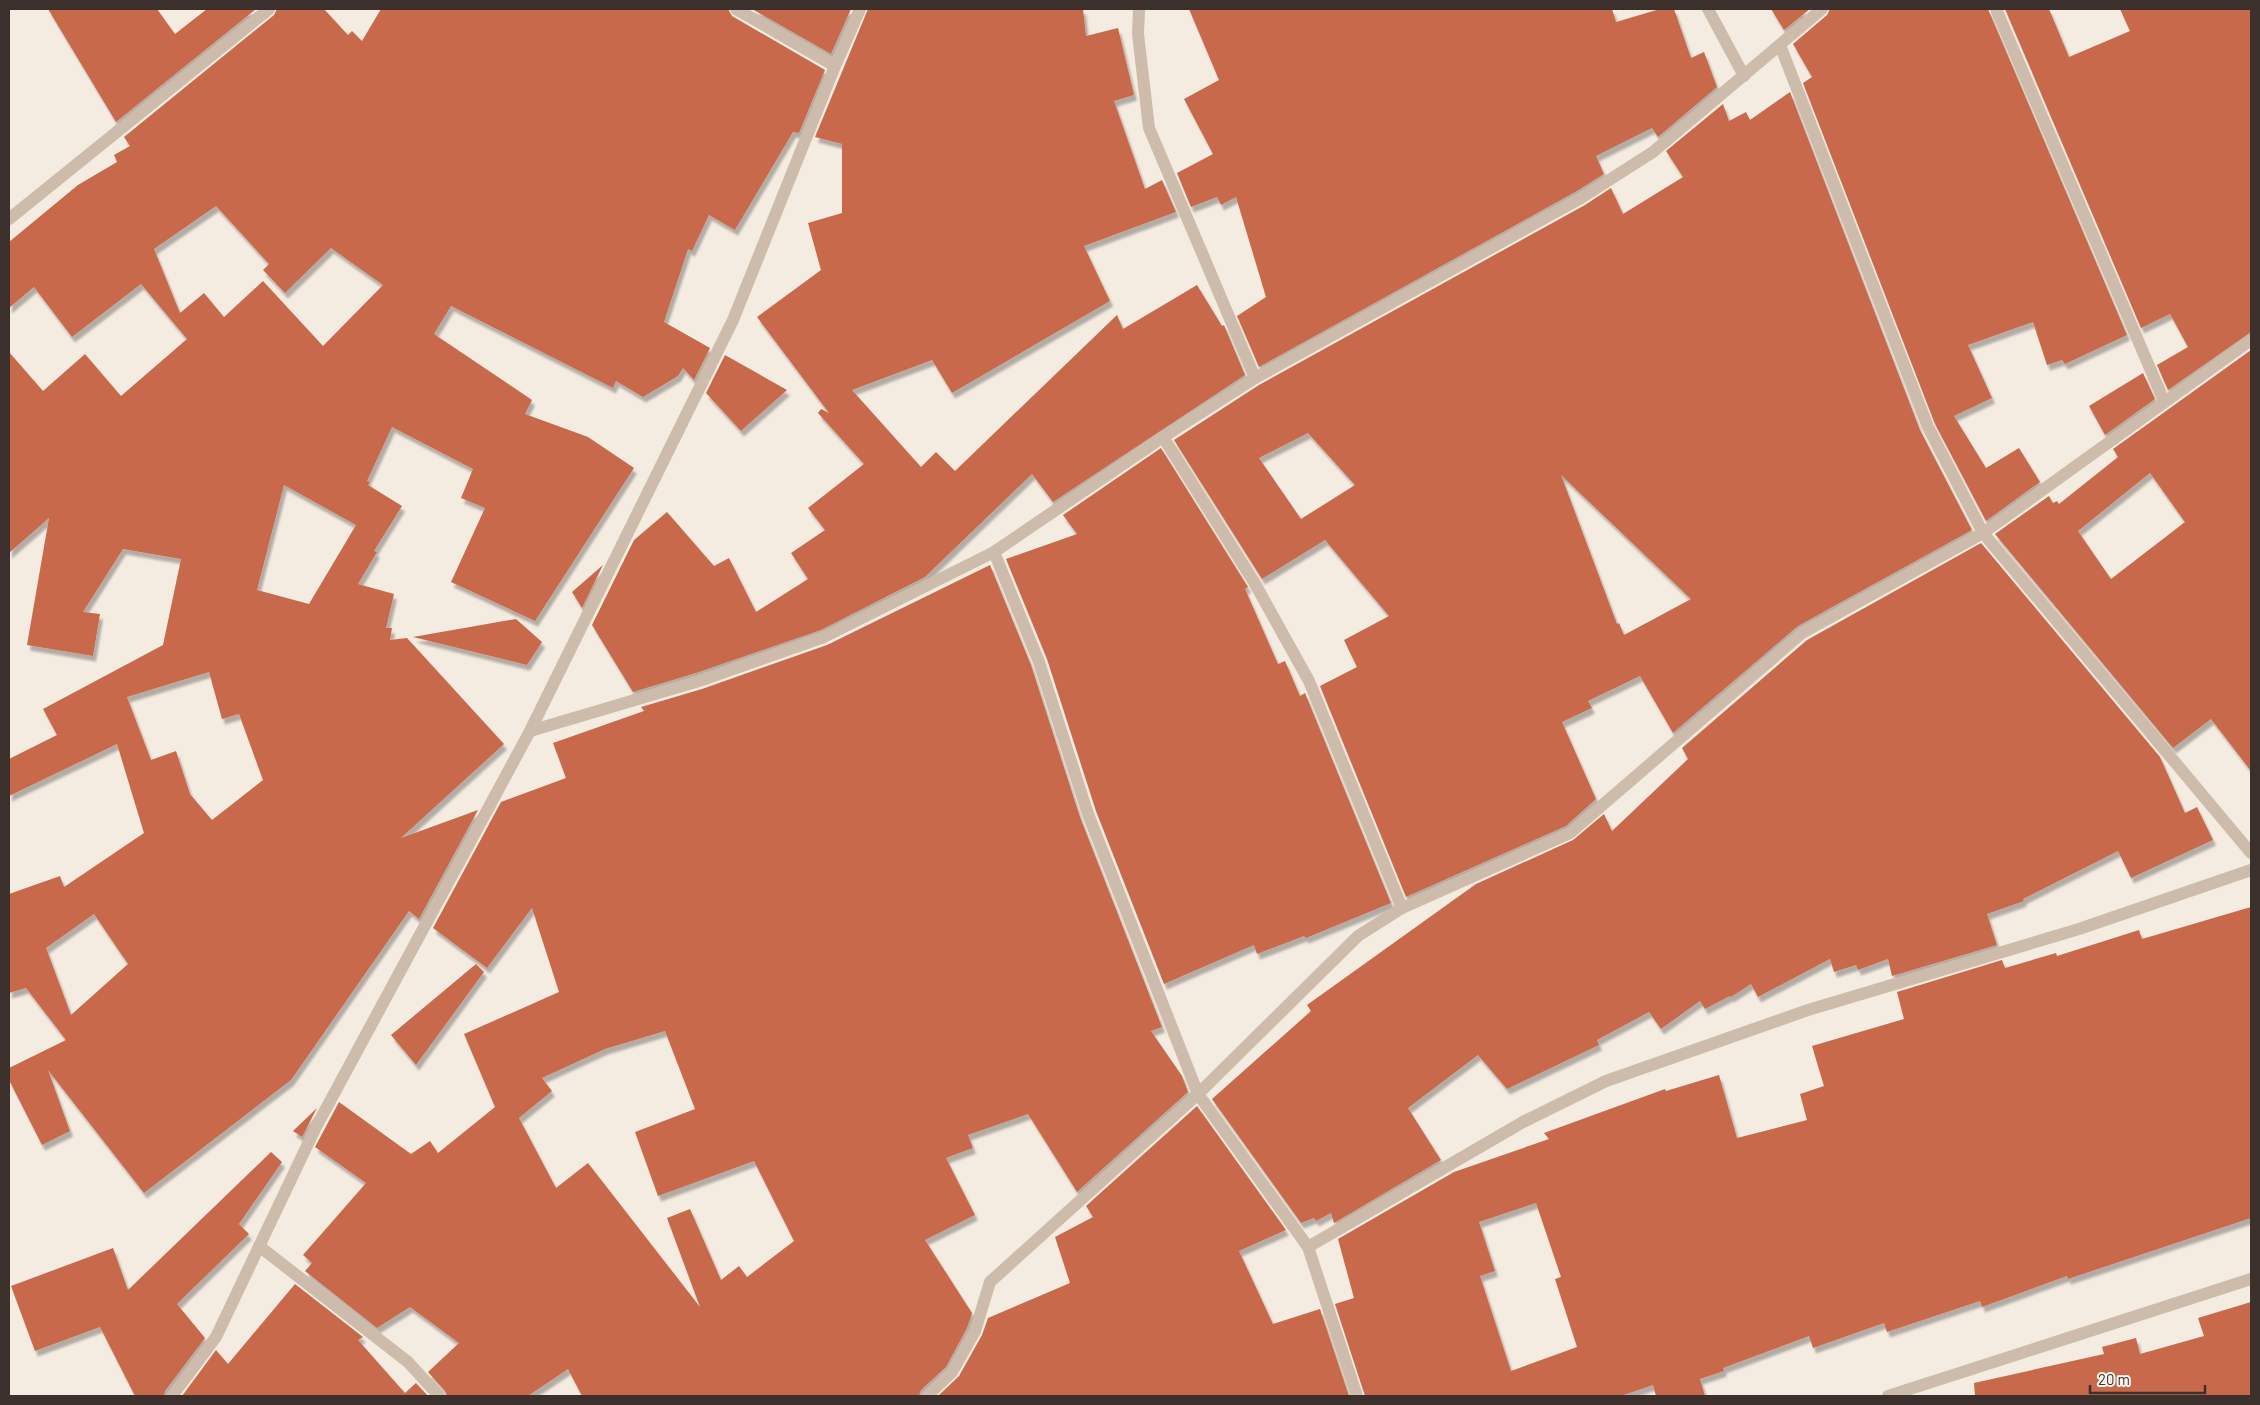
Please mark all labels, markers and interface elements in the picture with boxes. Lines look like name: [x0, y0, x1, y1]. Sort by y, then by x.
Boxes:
scale bar: [2090, 1362, 2205, 1394]
text: 20 m: [2098, 1370, 2130, 1388]

